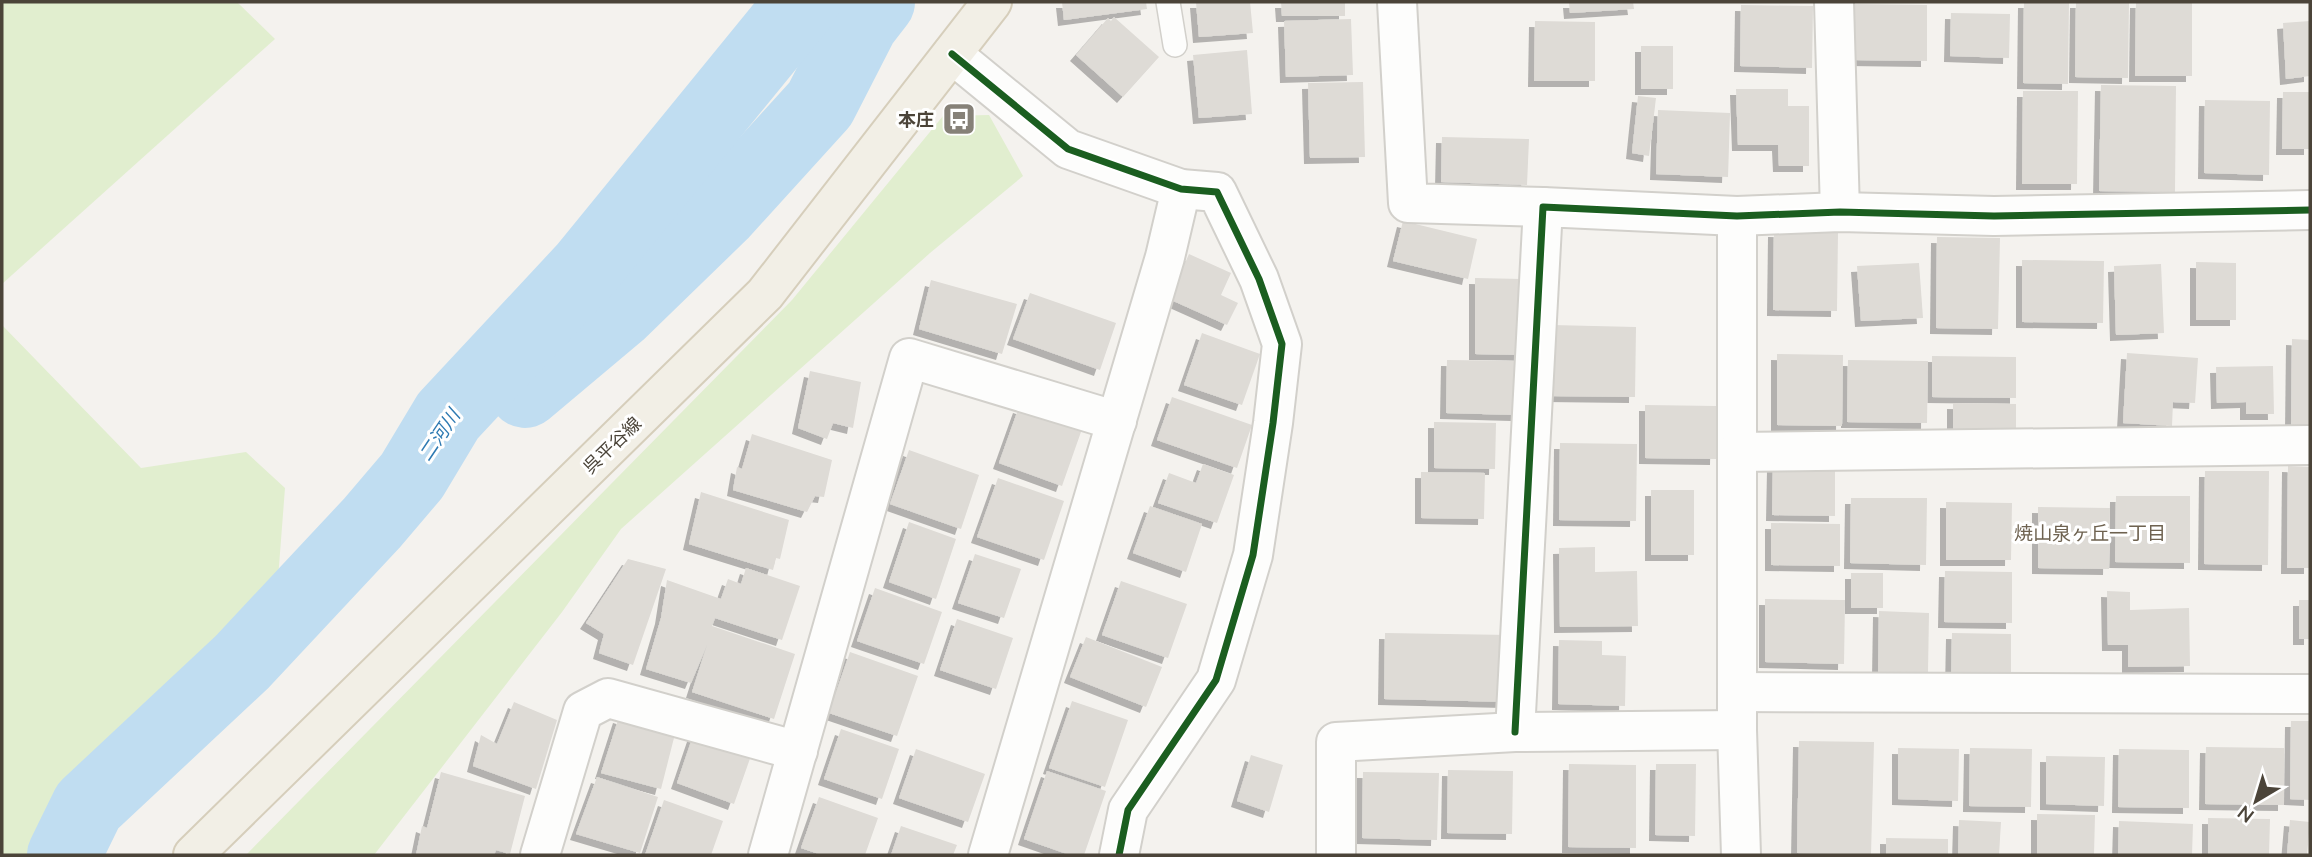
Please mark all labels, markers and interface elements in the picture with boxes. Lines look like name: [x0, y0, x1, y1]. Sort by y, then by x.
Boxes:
bus stop icon: 本庄: [940, 100, 978, 138]
place label: 本庄: [898, 108, 934, 131]
water label: 二河川: [413, 403, 466, 465]
street label: 呉平谷線: [578, 412, 646, 478]
district label: 焼山泉ヶ丘一丁目: [2014, 521, 2166, 545]
north arrow: [2221, 766, 2291, 836]
text: N: [2232, 801, 2259, 828]

